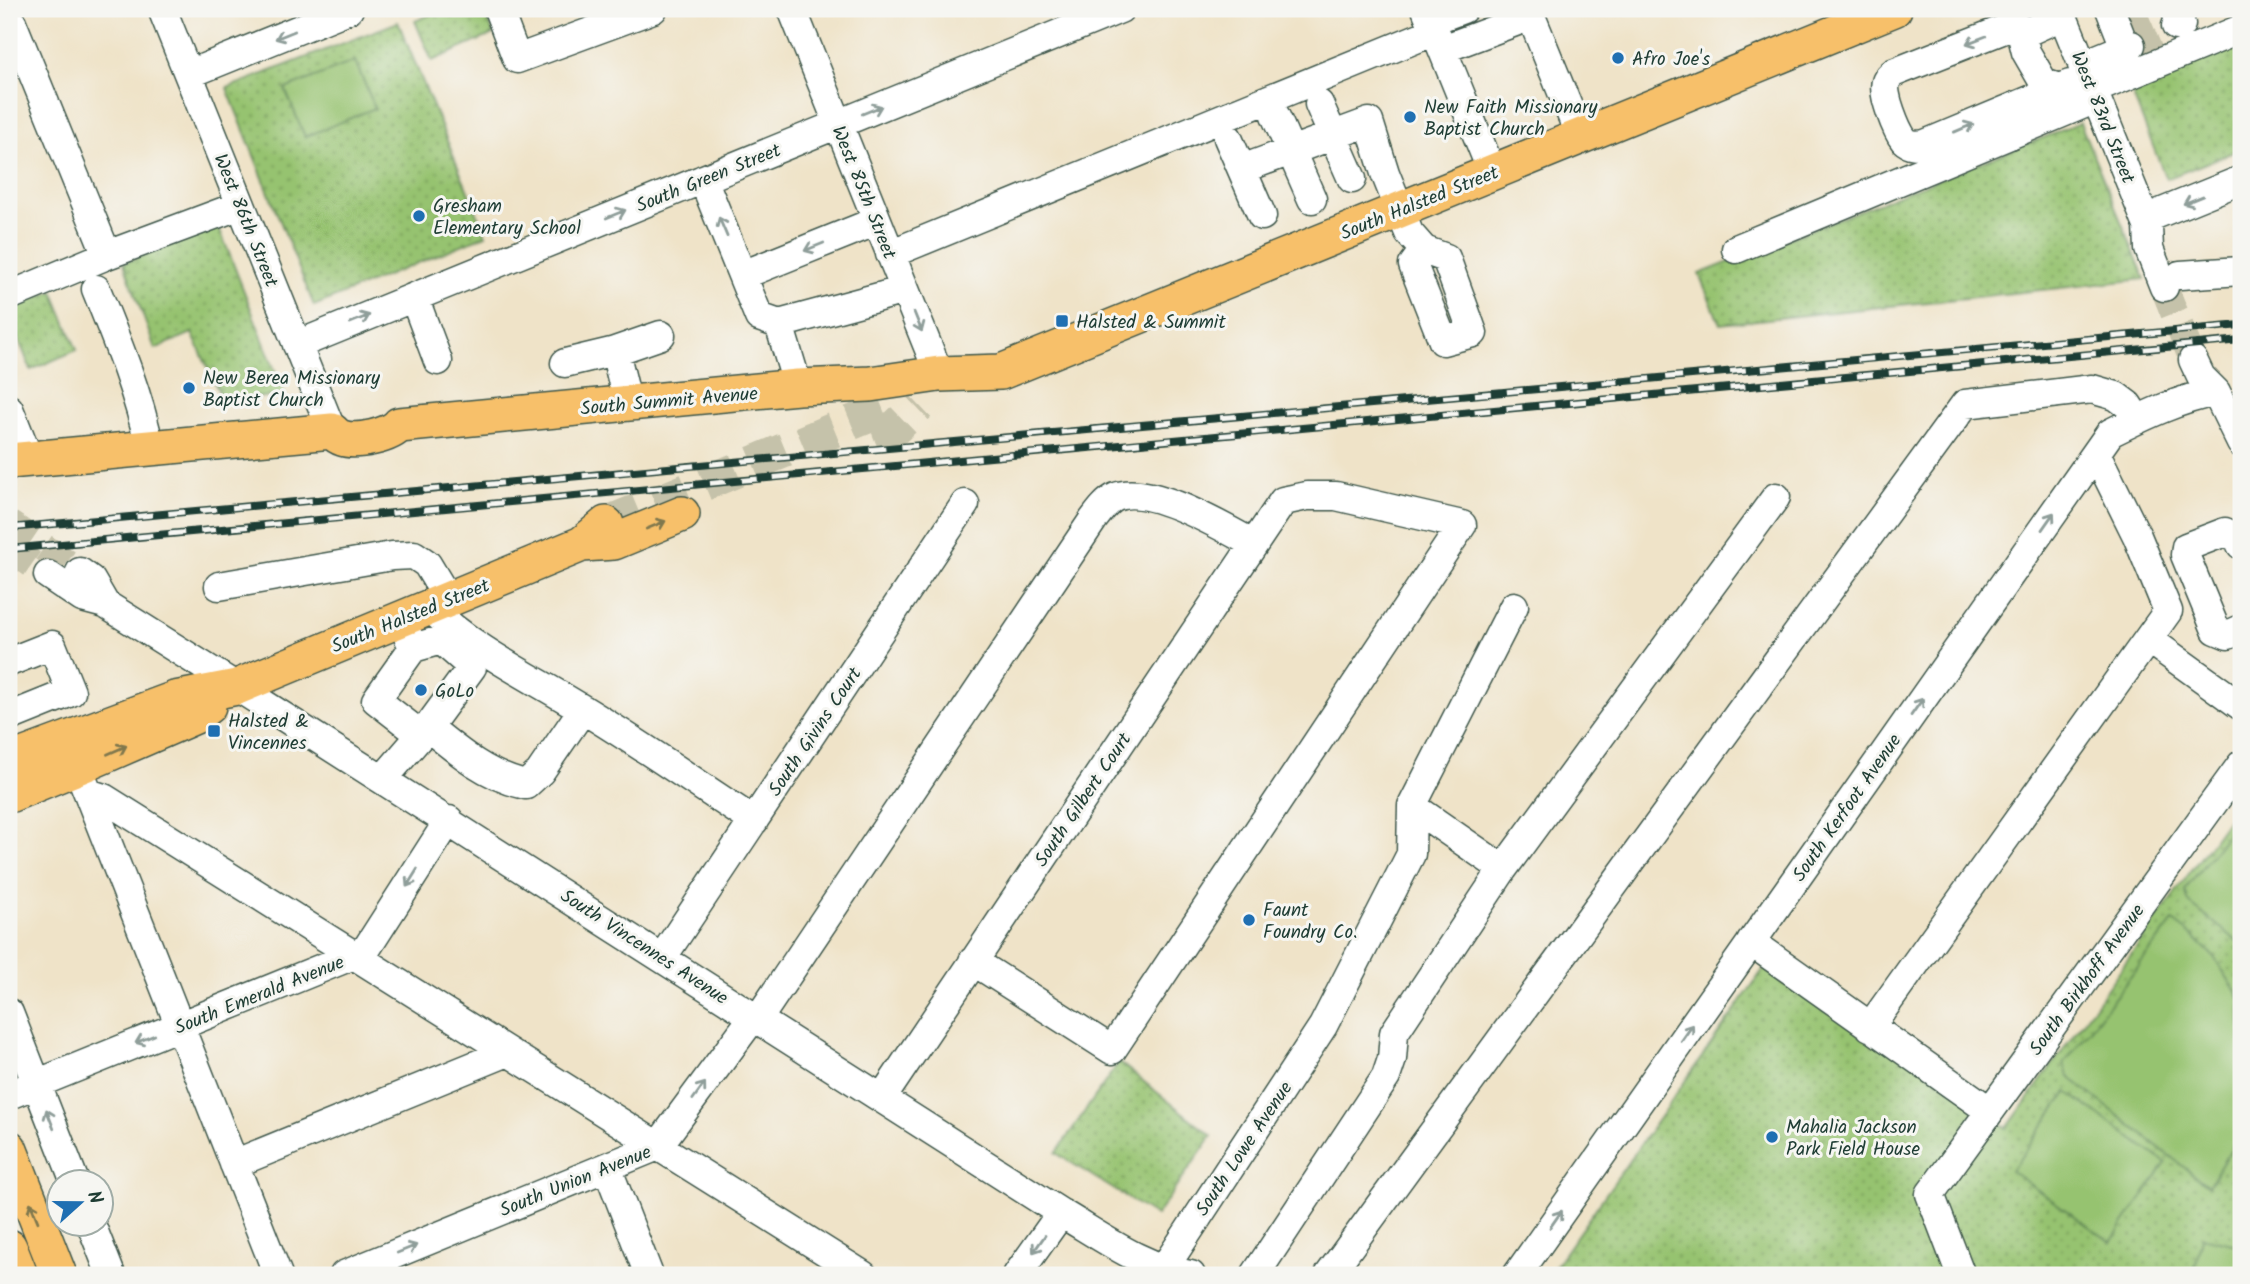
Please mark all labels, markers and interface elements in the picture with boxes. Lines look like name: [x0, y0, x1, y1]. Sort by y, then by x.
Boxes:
one-way arrow: [275, 29, 297, 42]
one-way arrow: [1966, 35, 1987, 48]
place label: Afro Joe's: [1632, 45, 1710, 75]
street label: West 83rd Street: [2062, 47, 2143, 189]
marker: Afro Joe's: [1610, 50, 1626, 66]
place label: New Faith Missionary Baptist Church: [1424, 93, 1599, 145]
one-way arrow: [861, 102, 883, 115]
marker: New Faith Missionary Baptist Church: [1402, 109, 1418, 125]
one-way arrow: [1953, 121, 1974, 134]
street label: West 85th Street: [823, 122, 904, 265]
street label: South Green Street: [632, 136, 786, 222]
street label: West 86th Street: [205, 149, 286, 293]
street label: South Halsted Street: [1336, 158, 1504, 249]
place label: Gresham Elementary School: [433, 192, 581, 244]
one-way arrow: [2183, 194, 2204, 207]
one-way arrow: [605, 207, 627, 220]
marker: Gresham Elementary School: [411, 208, 427, 224]
one-way arrow: [716, 217, 729, 238]
one-way arrow: [804, 242, 825, 255]
place label: Halsted & Summit: [1076, 308, 1226, 338]
one-way arrow: [349, 311, 371, 324]
one-way arrow: [912, 311, 925, 332]
marker: Halsted & Summit: [1054, 313, 1070, 329]
place label: New Berea Missionary Baptist Church: [203, 364, 381, 416]
street label: South Summit Avenue: [579, 379, 760, 425]
marker: New Berea Missionary Baptist Church: [181, 380, 197, 396]
one-way arrow: [2041, 512, 2055, 531]
one-way arrow: [645, 518, 666, 531]
street label: South Halsted Street: [327, 571, 495, 662]
street label: South Givins Court: [761, 661, 870, 803]
place label: GoLo: [435, 677, 474, 707]
marker: GoLo: [413, 682, 429, 698]
one-way arrow: [1910, 698, 1924, 717]
place label: Halsted & Vincennes: [228, 707, 309, 759]
marker: Halsted & Vincennes: [206, 723, 222, 739]
street label: South Gilbert Court: [1028, 726, 1140, 873]
street label: South Kerfoot Avenue: [1785, 728, 1910, 888]
one-way arrow: [106, 743, 127, 756]
one-way arrow: [405, 867, 419, 887]
street label: South Vincennes Avenue: [554, 882, 734, 1014]
place label: Faunt Foundry Co.: [1263, 896, 1358, 948]
street label: South Birkhoff Avenue: [2022, 898, 2153, 1062]
marker: Faunt Foundry Co.: [1241, 912, 1257, 928]
street label: South Emerald Avenue: [170, 948, 350, 1044]
one-way arrow: [1680, 1024, 1694, 1043]
one-way arrow: [135, 1034, 157, 1047]
street label: South Lowe Avenue: [1188, 1075, 1301, 1223]
one-way arrow: [692, 1082, 706, 1101]
one-way arrow: [43, 1108, 56, 1130]
place label: Mahalia Jackson Park Field House: [1786, 1113, 1920, 1165]
marker: Mahalia Jackson Park Field House: [1764, 1129, 1780, 1145]
street label: South Union Avenue: [495, 1138, 657, 1226]
north arrow: [46, 1168, 116, 1238]
text: N: [78, 1187, 110, 1209]
one-way arrow: [27, 1201, 40, 1223]
one-way arrow: [1549, 1210, 1563, 1229]
one-way arrow: [1032, 1234, 1046, 1253]
one-way arrow: [396, 1242, 417, 1255]

